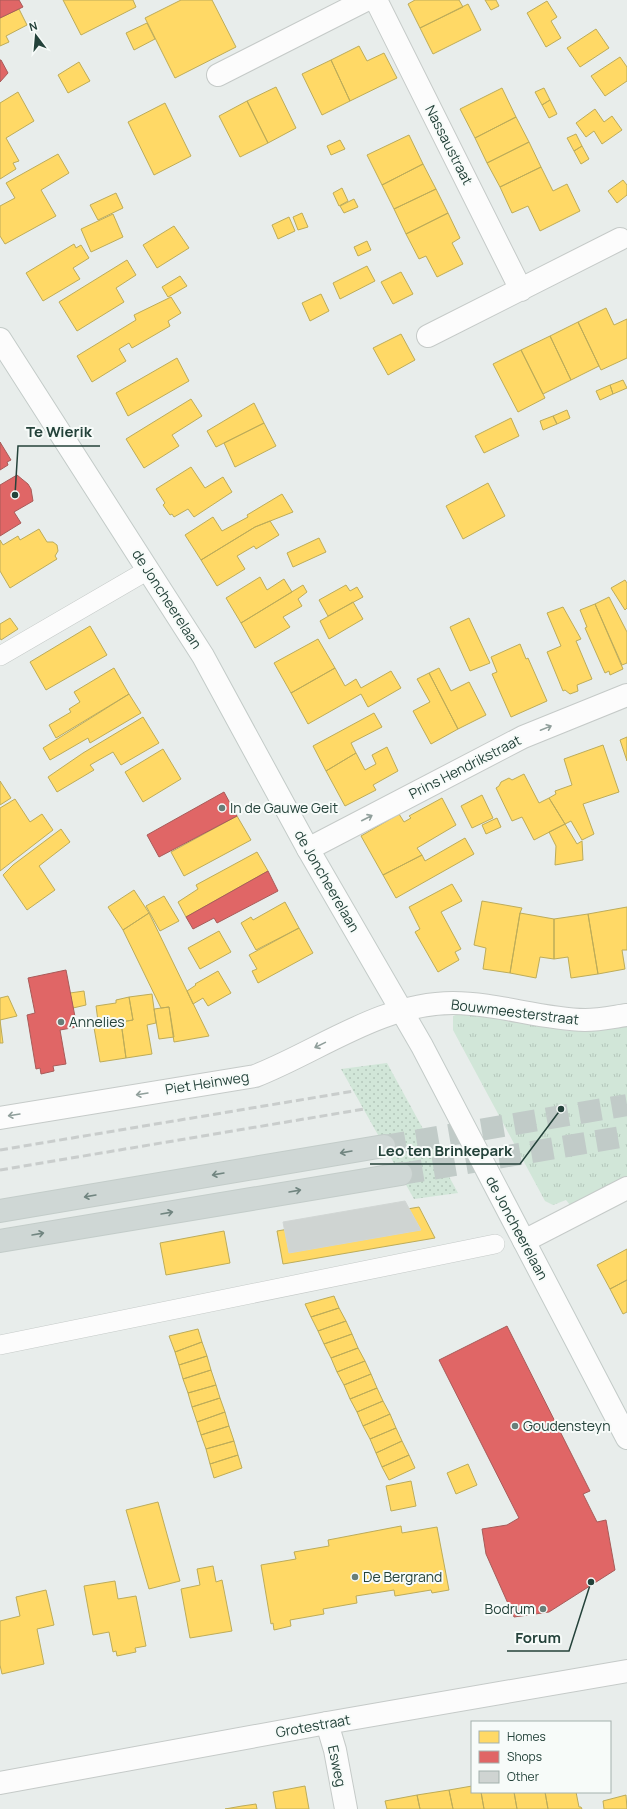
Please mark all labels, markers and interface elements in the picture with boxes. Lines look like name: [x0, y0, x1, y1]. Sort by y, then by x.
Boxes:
north arrow: [16, 16, 56, 56]
text: N: [27, 18, 39, 34]
street label: Nassaustraat: [421, 102, 478, 188]
callout: Te Wierik: [18, 419, 100, 446]
text: Te Wierik: [26, 421, 93, 442]
street label: de Joncheerelaan: [128, 545, 207, 652]
one-way arrow: [539, 724, 551, 731]
street label: Prins Hendrikstraat: [405, 730, 524, 803]
place label: In de Gauwe Geit: [230, 798, 338, 817]
marker: In de Gauwe Geit: [217, 803, 227, 813]
one-way arrow: [361, 814, 373, 821]
street label: de Joncheerelaan: [290, 826, 364, 935]
street label: Bouwmeesterstraat: [450, 994, 580, 1029]
place label: Annelies: [69, 1012, 125, 1031]
marker: Annelies: [56, 1017, 66, 1027]
one-way arrow: [314, 1042, 326, 1049]
street label: Piet Heinweg: [164, 1067, 250, 1099]
one-way arrow: [136, 1090, 149, 1098]
one-way arrow: [8, 1112, 21, 1120]
callout: Leo ten Brinkepark: [370, 1137, 520, 1164]
text: Leo ten Brinkepark: [378, 1140, 513, 1161]
one-way arrow: [340, 1149, 353, 1157]
one-way arrow: [212, 1171, 225, 1179]
street label: de Joncheerelaan: [482, 1173, 553, 1283]
one-way arrow: [288, 1187, 301, 1195]
one-way arrow: [84, 1192, 97, 1200]
one-way arrow: [160, 1209, 173, 1217]
one-way arrow: [32, 1230, 45, 1238]
place label: Goudensteyn: [523, 1416, 610, 1435]
marker: Goudensteyn: [510, 1421, 520, 1431]
place label: De Bergrand: [363, 1567, 442, 1586]
marker: De Bergrand: [350, 1572, 360, 1582]
place label: Bodrum: [485, 1599, 535, 1618]
marker: Bodrum: [538, 1604, 548, 1614]
callout: Forum: [507, 1624, 569, 1651]
text: Forum: [515, 1627, 561, 1648]
street label: Grotestraat: [274, 1710, 352, 1741]
legend: [471, 1721, 611, 1793]
text: Homes: [507, 1728, 546, 1745]
street label: Esweg: [324, 1743, 351, 1788]
text: Shops: [507, 1748, 542, 1765]
text: Other: [507, 1768, 540, 1785]

